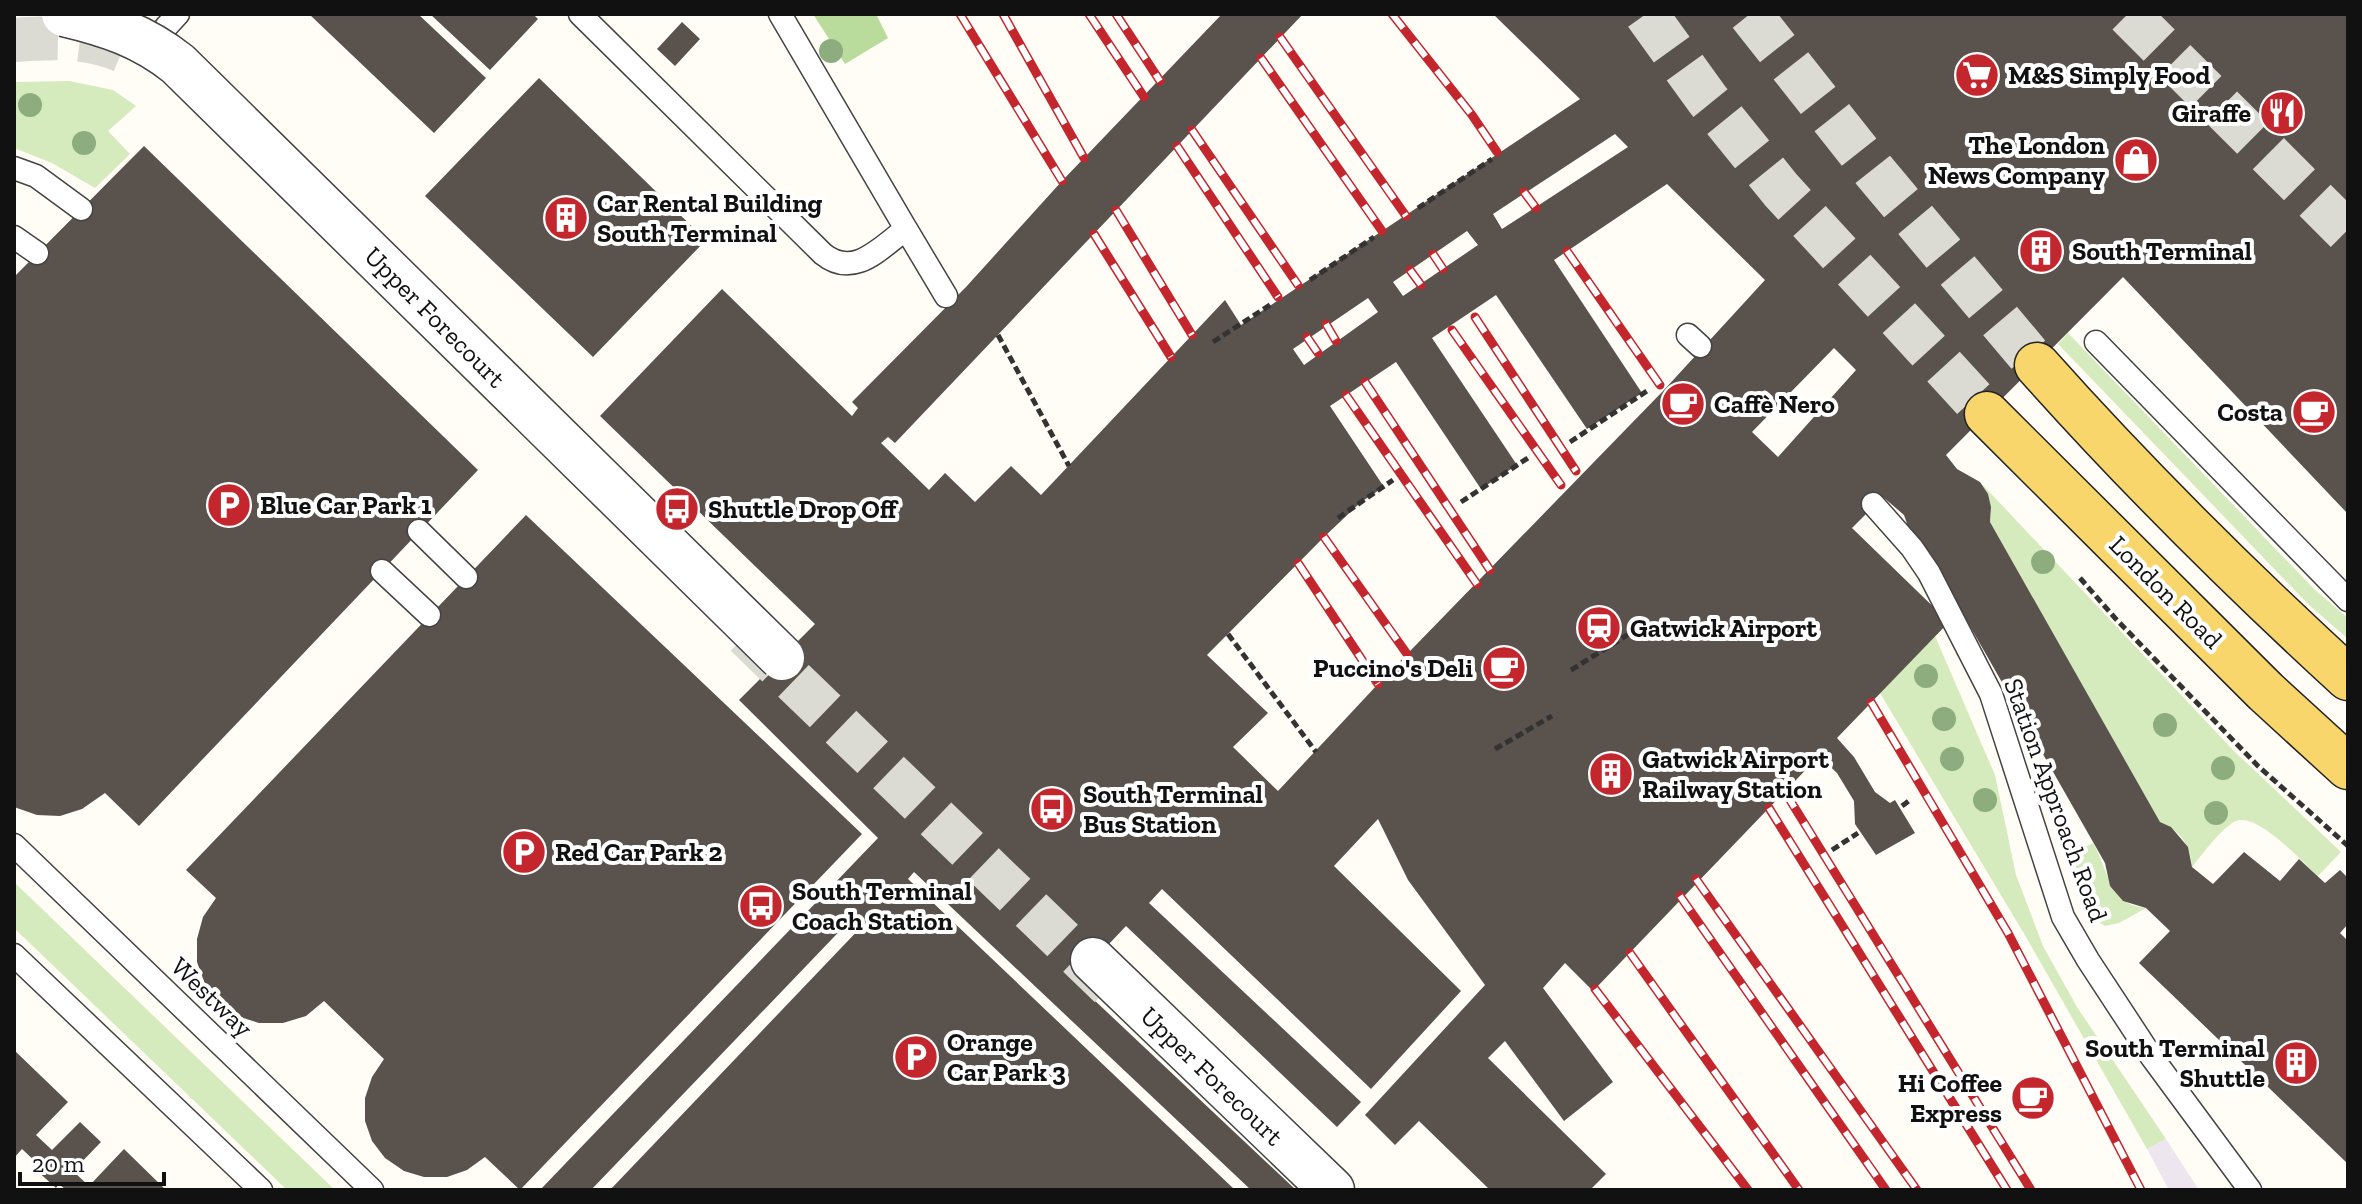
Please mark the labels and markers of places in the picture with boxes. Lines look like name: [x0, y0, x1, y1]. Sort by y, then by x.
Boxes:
supermarket icon: M&S Simply Food: [1953, 51, 2001, 99]
place label: M&S Simply Food: [2008, 59, 2210, 91]
restaurant icon: Giraffe: [2258, 89, 2306, 137]
place label: Giraffe: [2172, 97, 2251, 129]
place label: The London News Company: [1928, 129, 2106, 191]
shop icon: The London News Company: [2112, 136, 2160, 184]
place label: Car Rental Building South Terminal: [597, 187, 823, 249]
building icon: Car Rental Building South Terminal: [542, 194, 590, 242]
building icon: South Terminal: [2017, 227, 2065, 275]
place label: South Terminal: [2072, 235, 2252, 267]
cafe icon: Caffè Nero: [1659, 380, 1707, 428]
place label: Caffè Nero: [1714, 388, 1835, 420]
cafe icon: Costa: [2290, 388, 2338, 436]
place label: Costa: [2217, 396, 2283, 428]
parking icon: Blue Car Park 1: [205, 481, 253, 529]
bus stop icon: Shuttle Drop Off: [653, 485, 701, 533]
place label: Blue Car Park 1: [260, 489, 432, 521]
place label: Shuttle Drop Off: [708, 493, 899, 525]
station icon: Gatwick Airport: [1575, 604, 1623, 652]
place label: Gatwick Airport: [1630, 612, 1817, 644]
cafe icon: Puccino's Deli: [1480, 644, 1528, 692]
place label: Puccino's Deli: [1313, 652, 1473, 684]
place label: Gatwick Airport Railway Station: [1642, 743, 1829, 805]
building icon: Gatwick Airport Railway Station: [1587, 750, 1635, 798]
place label: South Terminal Bus Station: [1083, 778, 1263, 840]
bus stop icon: South Terminal Bus Station: [1028, 785, 1076, 833]
parking icon: Red Car Park 2: [500, 828, 548, 876]
place label: Red Car Park 2: [555, 836, 723, 868]
place label: South Terminal Coach Station: [792, 875, 972, 937]
bus stop icon: South Terminal Coach Station: [737, 882, 785, 930]
place label: Orange Car Park 3: [947, 1026, 1066, 1088]
place label: South Terminal Shuttle: [2085, 1032, 2265, 1094]
parking icon: Orange Car Park 3: [892, 1033, 940, 1081]
building icon: South Terminal Shuttle: [2272, 1039, 2320, 1087]
place label: Hi Coffee Express: [1898, 1067, 2002, 1129]
cafe icon: Hi Coffee Express: [2009, 1074, 2057, 1122]

